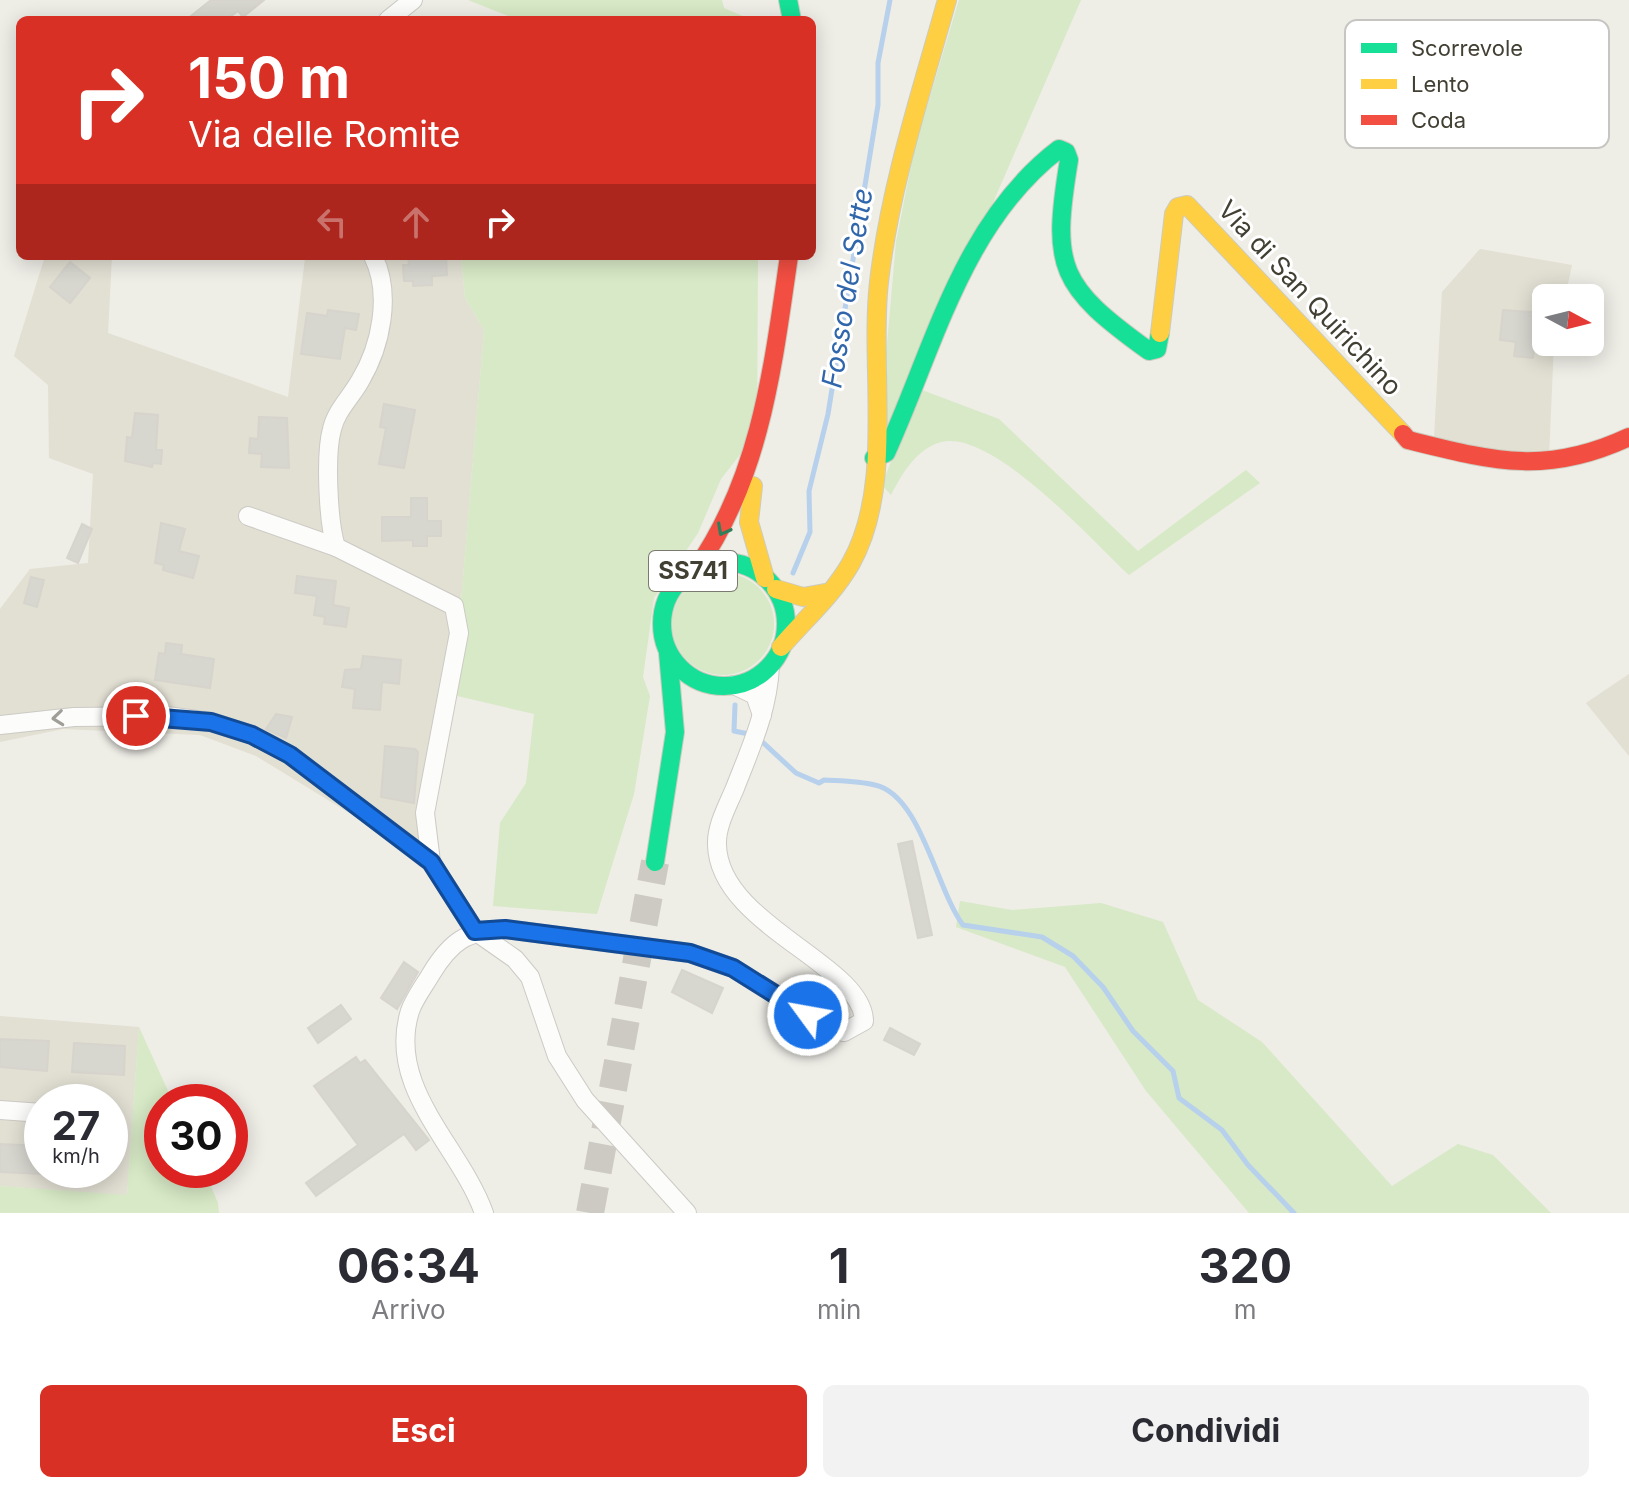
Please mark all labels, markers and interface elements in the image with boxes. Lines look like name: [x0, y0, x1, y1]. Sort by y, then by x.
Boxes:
legend: [1345, 20, 1609, 148]
text: Scorrevole: [1411, 35, 1523, 61]
text: 150 m: [188, 44, 350, 112]
icon: right: [56, 48, 160, 152]
text: Lento: [1411, 71, 1469, 97]
text: Coda: [1411, 107, 1466, 133]
text: Via delle Romite: [188, 112, 460, 156]
water label: Fosso del Sette: [814, 186, 880, 390]
street label: Via di San Quirichino: [1212, 194, 1409, 402]
icon: left: [310, 200, 354, 244]
icon: ahead: [394, 200, 438, 244]
icon: right: [478, 200, 522, 244]
north arrow: [1532, 284, 1604, 356]
map controls: [1532, 284, 1604, 356]
one-way arrow: [717, 522, 733, 536]
road number: SS741: [649, 551, 737, 591]
pin: [102, 682, 170, 750]
icon: arrive: [114, 694, 158, 738]
one-way arrow: [51, 710, 64, 727]
position arrow: [766, 973, 850, 1057]
speed limit sign: 30: [144, 1084, 248, 1188]
text: 27: [52, 1101, 100, 1150]
text: km/h: [52, 1144, 100, 1168]
text: 06:34: [337, 1236, 480, 1295]
text: 1: [829, 1236, 850, 1295]
text: 320: [1198, 1236, 1292, 1295]
text: Arrivo: [371, 1294, 446, 1325]
text: min: [817, 1294, 861, 1325]
text: m: [1234, 1294, 1257, 1325]
button: Esci: [40, 1385, 807, 1477]
button: Condividi: [823, 1385, 1589, 1477]

